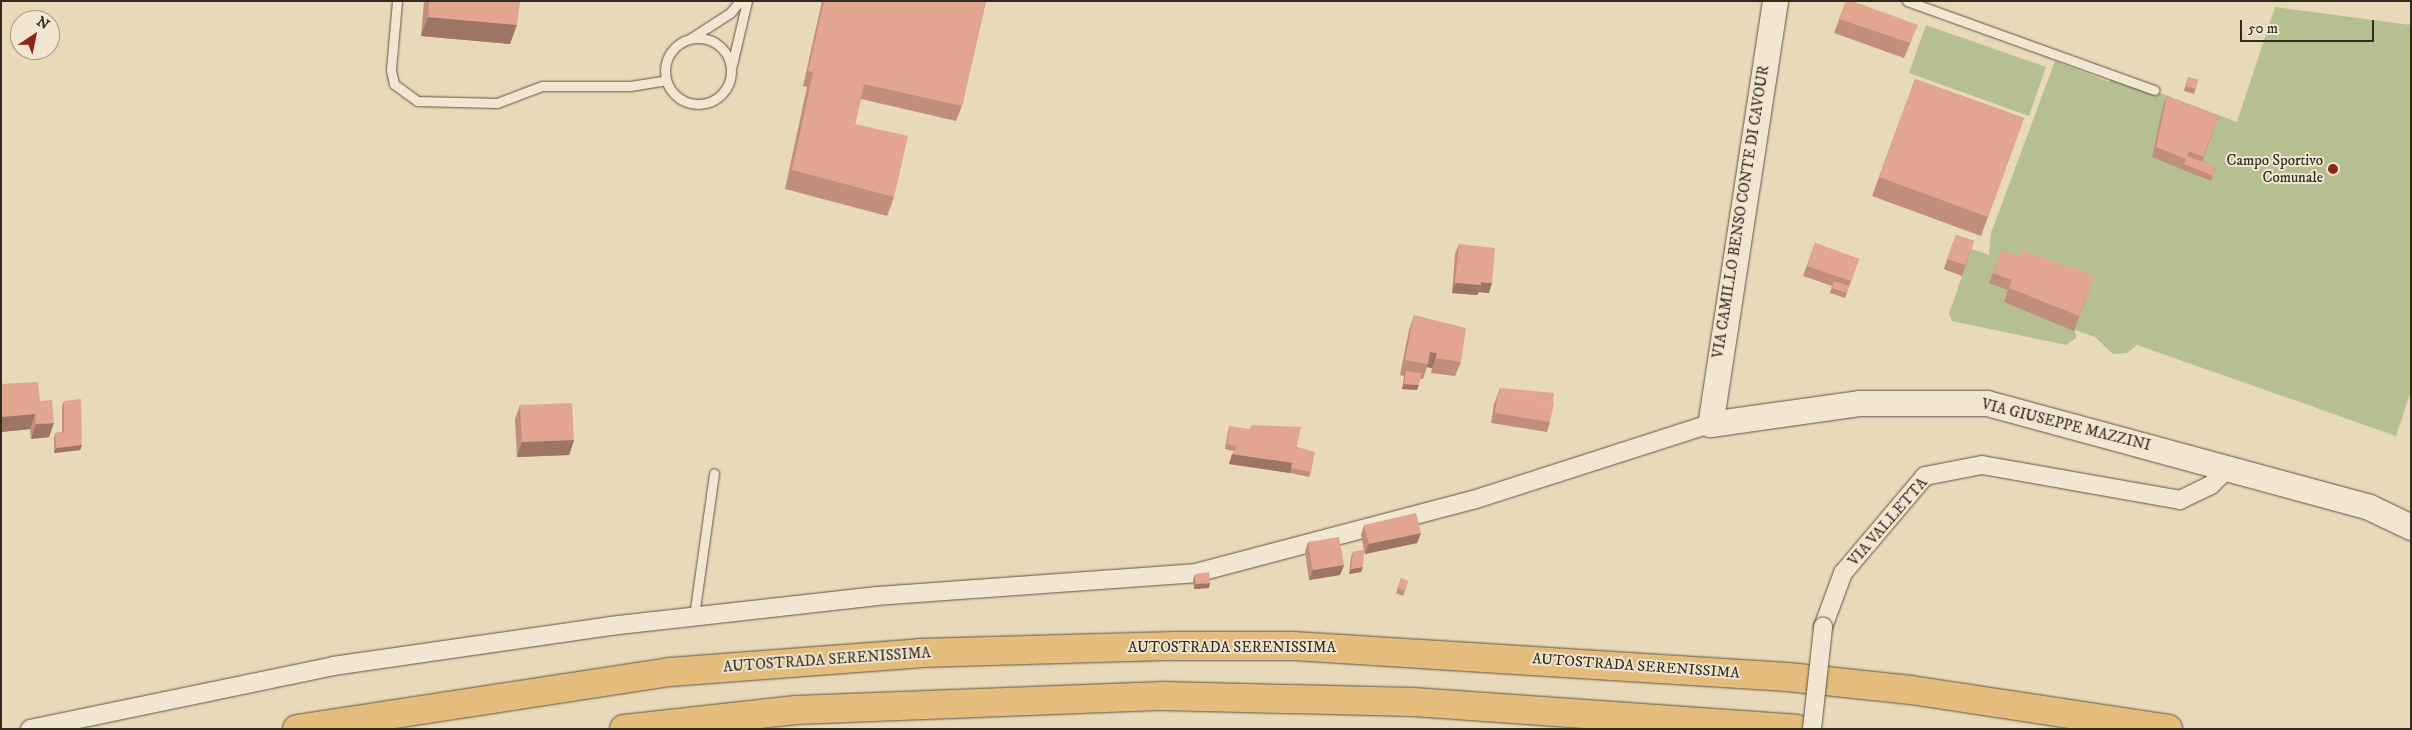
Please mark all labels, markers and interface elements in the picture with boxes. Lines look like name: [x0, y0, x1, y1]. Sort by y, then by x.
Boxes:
north arrow: [10, 10, 60, 60]
scale bar: [2242, 10, 2376, 42]
text: N: [33, 13, 53, 34]
text: 50 m: [2248, 19, 2278, 38]
street label: VIA CAMILLO BENSO CONTE DI CAVOUR: [1709, 64, 1773, 360]
place label: Campo Sportivo Comunale: [2227, 151, 2323, 186]
marker: Campo Sportivo Comunale: [2327, 163, 2339, 175]
street label: VIA GIUSEPPE MAZZINI: [1980, 395, 2152, 455]
street label: VIA VALLETTA: [1845, 474, 1931, 570]
street label: AUTOSTRADA SERENISSIMA: [1128, 639, 1336, 657]
street label: AUTOSTRADA SERENISSIMA: [723, 644, 931, 676]
street label: AUTOSTRADA SERENISSIMA: [1532, 650, 1740, 682]

